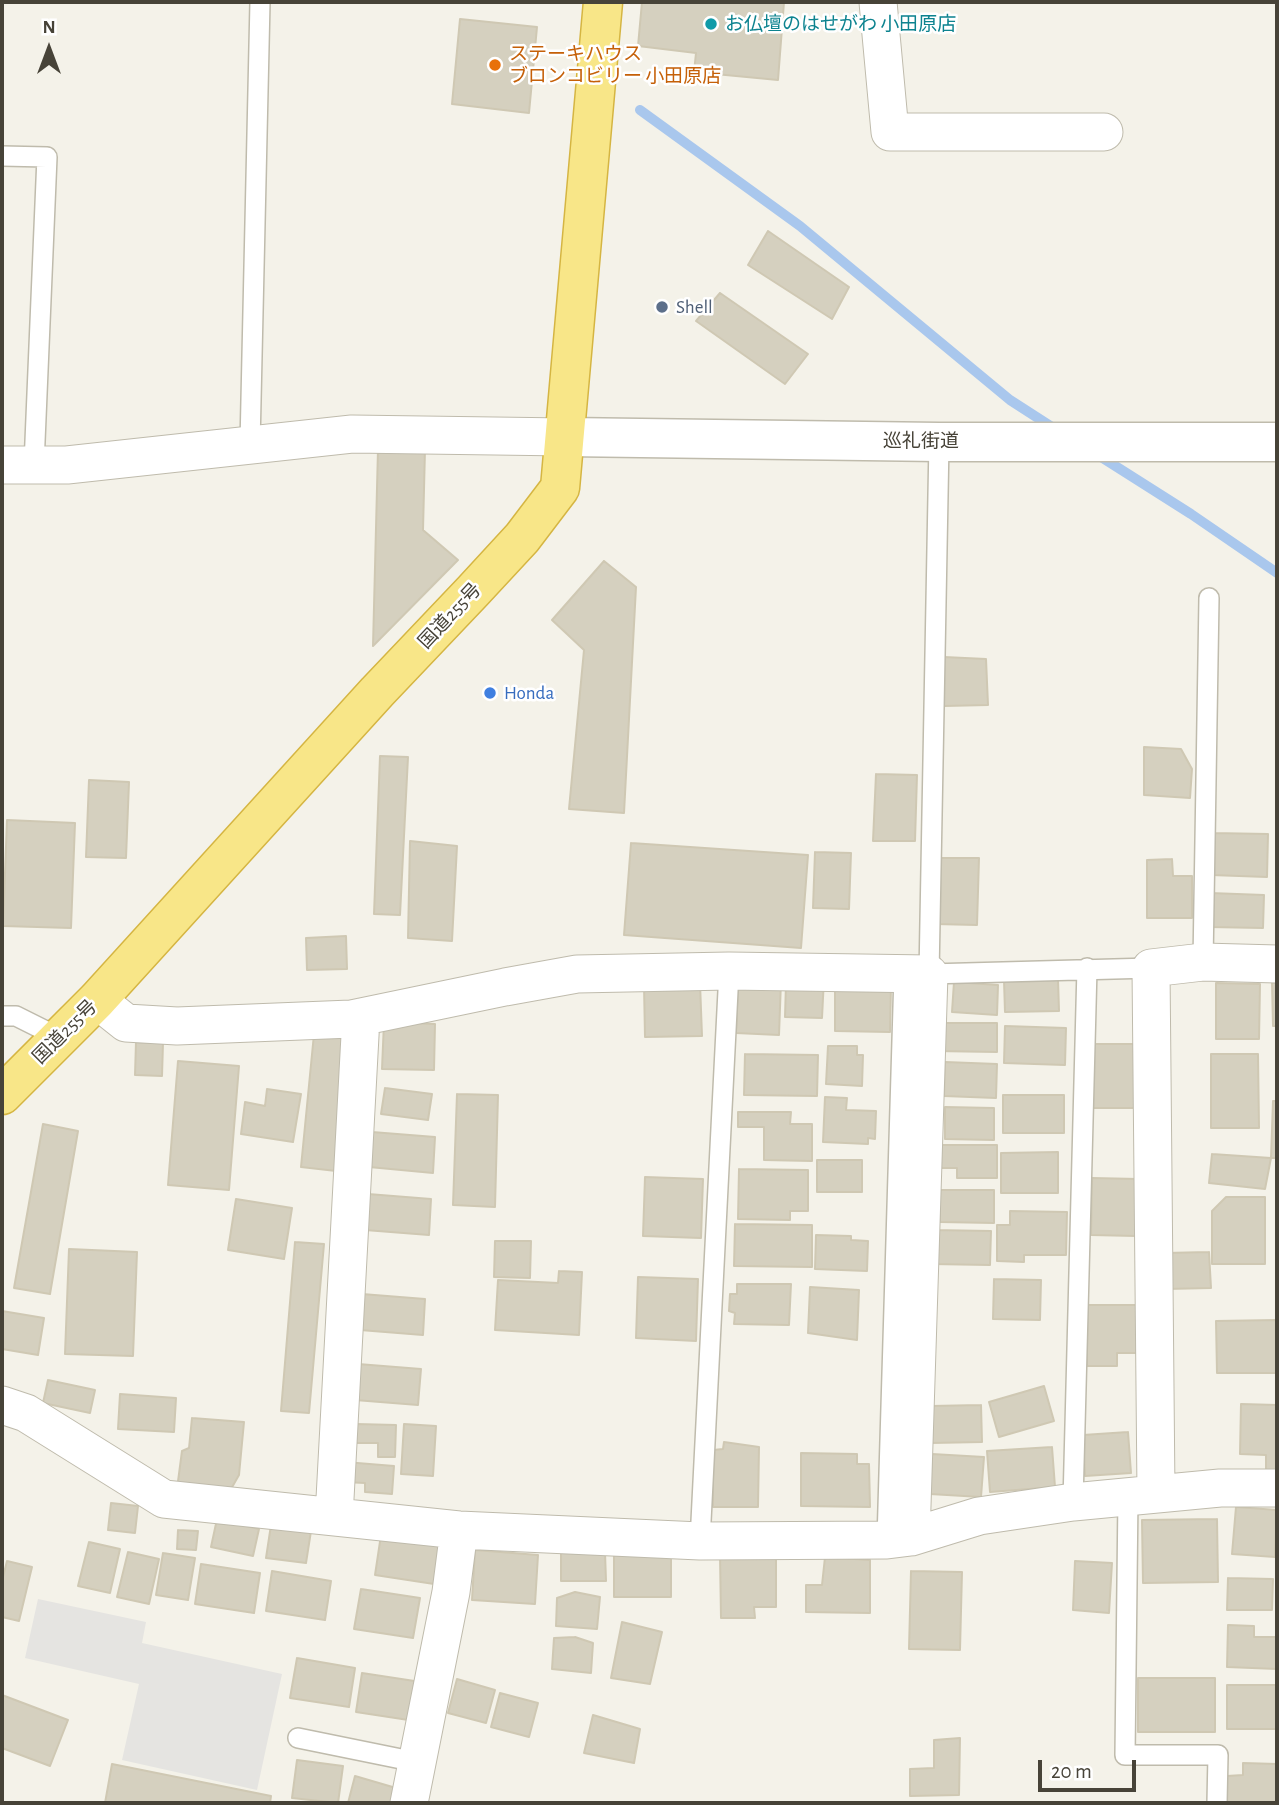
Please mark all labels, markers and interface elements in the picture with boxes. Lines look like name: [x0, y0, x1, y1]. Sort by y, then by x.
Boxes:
place label: お仏壇のはせがわ 小田原店: [725, 13, 956, 35]
north arrow: [14, 14, 84, 84]
marker: お仏壇のはせがわ 小田原店: [703, 16, 719, 32]
text: N: [42, 18, 56, 37]
place label: ステーキハウス ブロンコビリー 小田原店: [509, 43, 721, 87]
marker: ステーキハウス ブロンコビリー 小田原店: [487, 57, 503, 73]
place label: Shell: [676, 296, 713, 318]
marker: Shell: [654, 299, 670, 315]
street label: 巡礼街道: [883, 430, 959, 452]
street label: 国道255号: [414, 578, 486, 654]
place label: Honda: [504, 682, 554, 704]
marker: Honda: [482, 685, 498, 701]
street label: 国道255号: [28, 995, 102, 1069]
scale bar: [1041, 1745, 1139, 1789]
text: 20 m: [1051, 1761, 1092, 1782]

